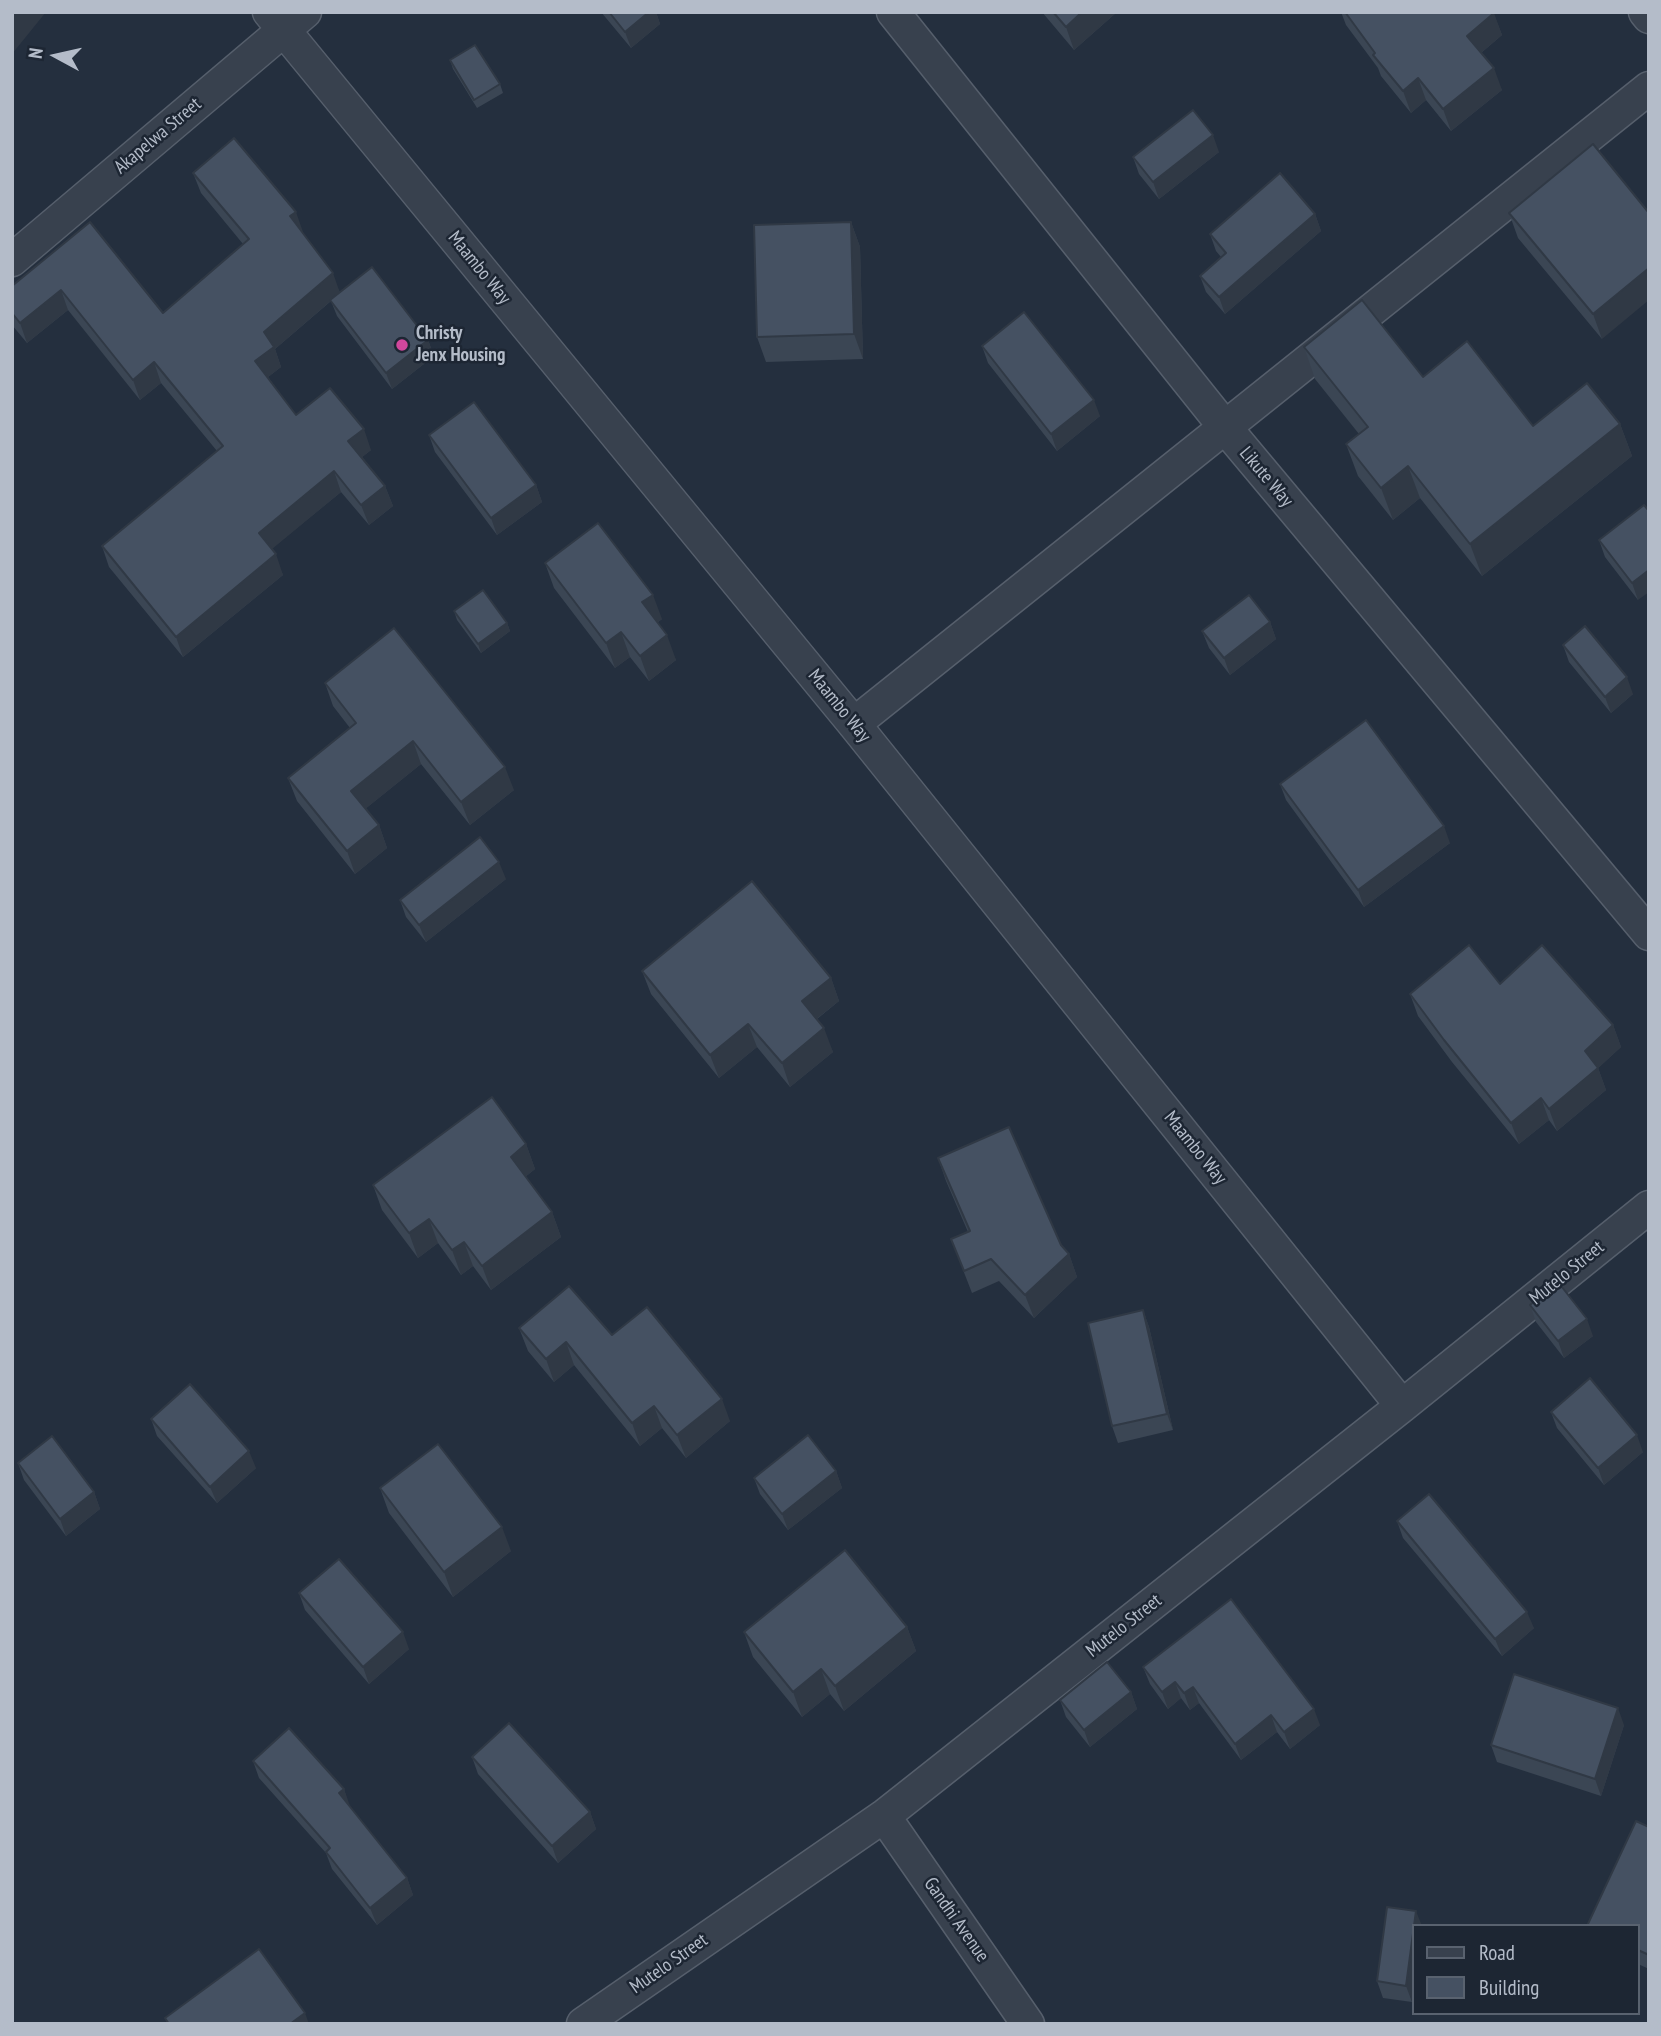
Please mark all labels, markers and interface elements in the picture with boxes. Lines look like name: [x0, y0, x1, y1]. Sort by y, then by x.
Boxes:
north arrow: [21, 21, 91, 91]
text: N: [23, 46, 48, 60]
street label: Akapelwa Street: [110, 93, 206, 179]
street label: Maambo Way: [443, 227, 515, 309]
place label: Christy Jenx Housing: [416, 323, 505, 367]
marker: Christy Jenx Housing: [394, 337, 410, 353]
street label: Likute Way: [1234, 442, 1298, 512]
street label: Maambo Way: [803, 665, 875, 747]
street label: Maambo Way: [1159, 1107, 1231, 1189]
street label: Mutelo Street: [1525, 1236, 1609, 1310]
street label: Mutelo Street: [1082, 1590, 1166, 1662]
street label: Gandhi Avenue: [919, 1873, 993, 1967]
legend: [1412, 1924, 1640, 2015]
street label: Mutelo Street: [626, 1929, 712, 1999]
text: Road: [1479, 1939, 1515, 1966]
text: Building: [1479, 1974, 1539, 2001]

